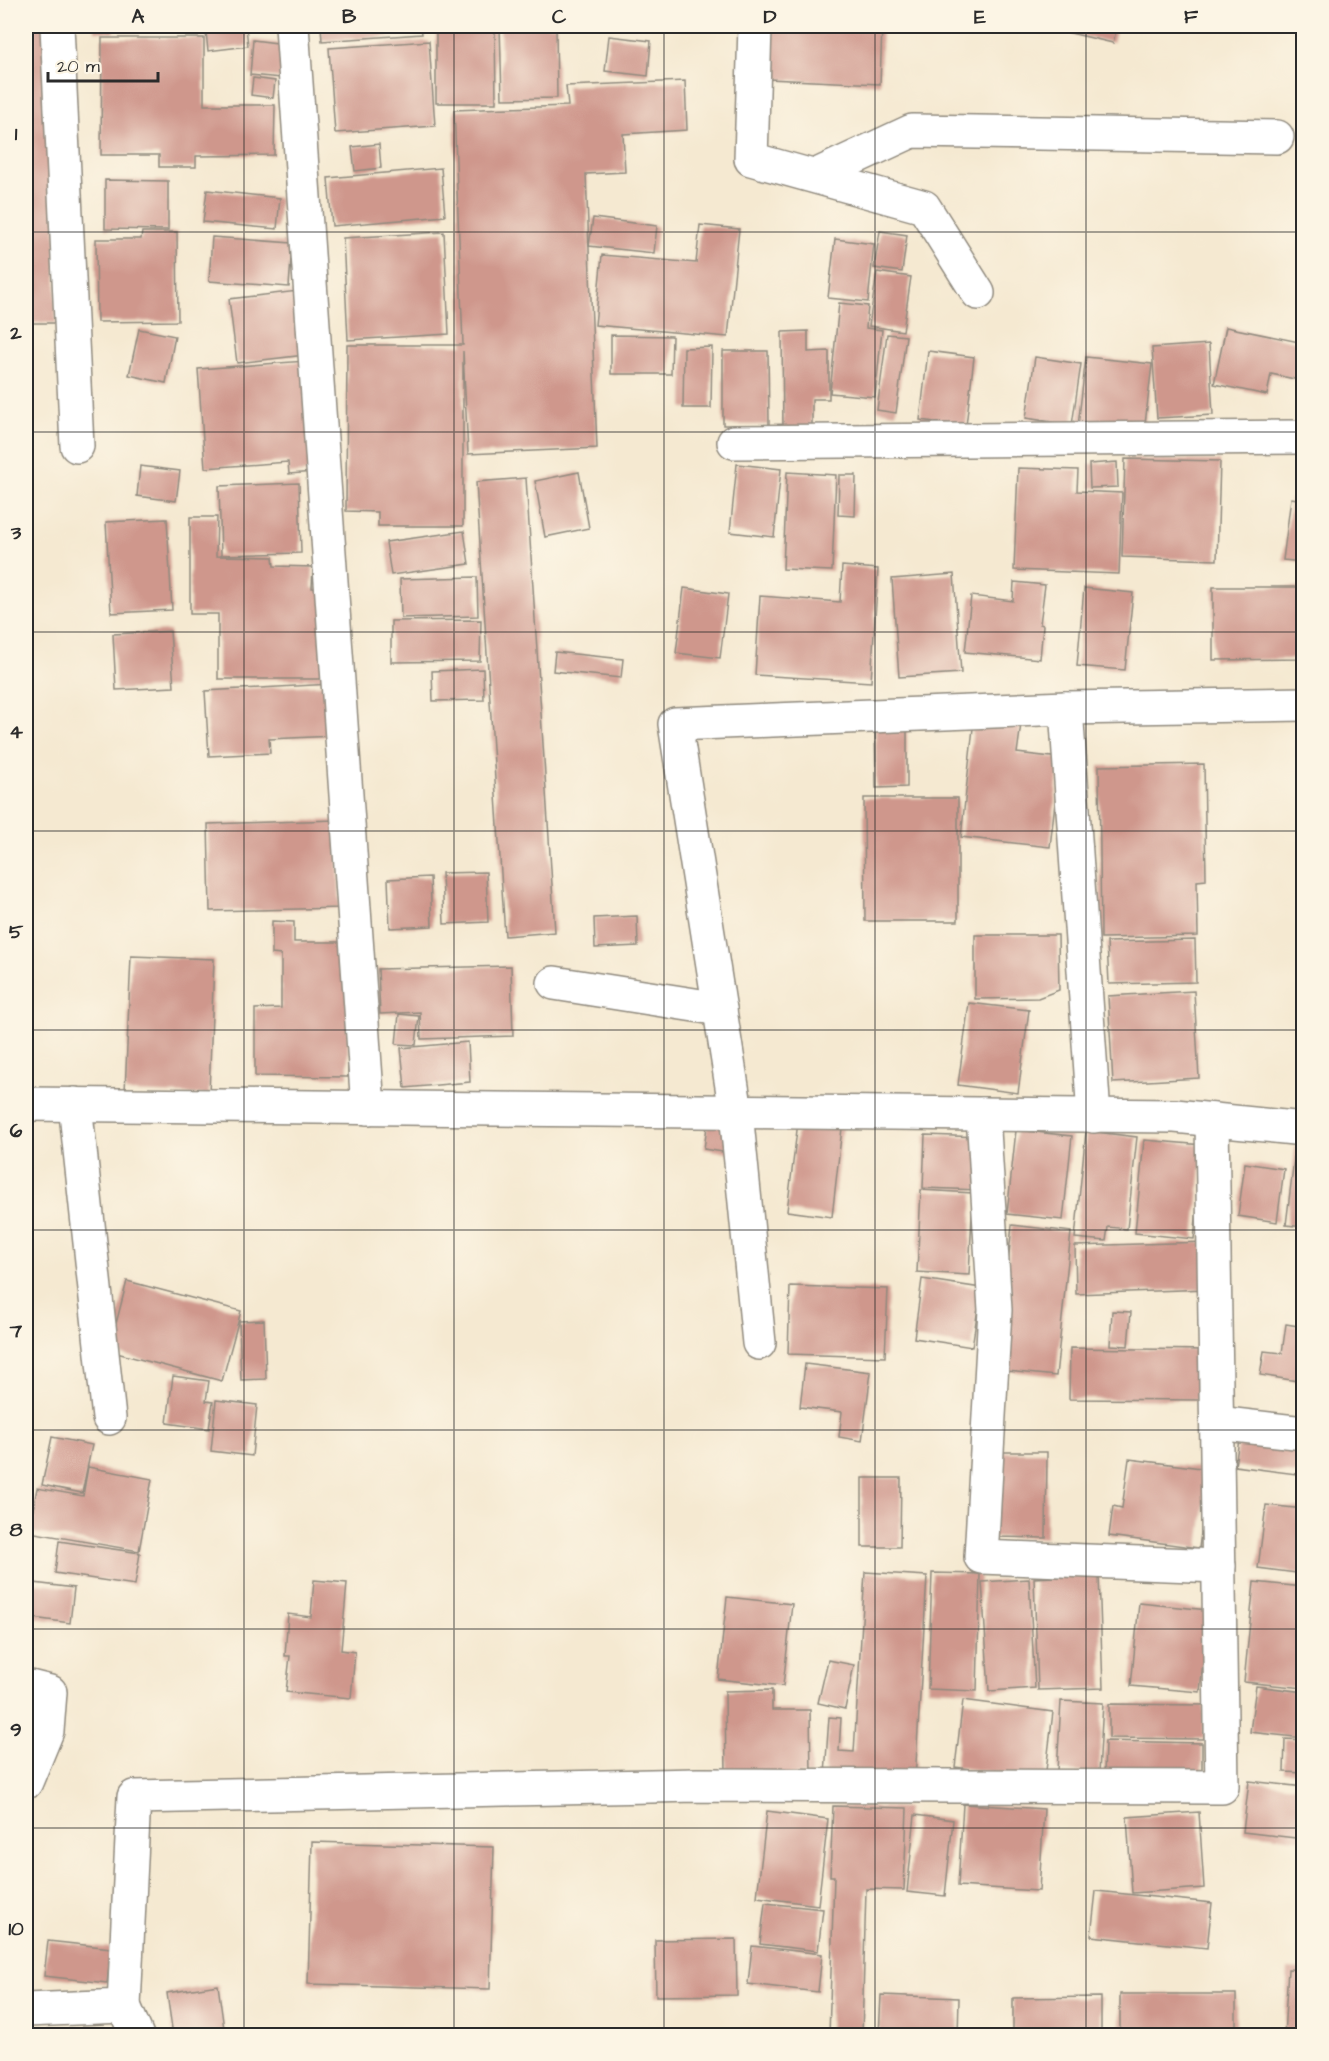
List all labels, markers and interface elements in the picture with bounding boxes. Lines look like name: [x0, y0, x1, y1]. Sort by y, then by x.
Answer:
text: A: [132, 3, 145, 31]
text: B: [342, 3, 357, 31]
text: C: [552, 3, 567, 31]
text: D: [764, 3, 777, 31]
text: E: [974, 3, 986, 31]
text: F: [1184, 3, 1199, 31]
scale bar: [48, 45, 158, 83]
text: 20 m: [57, 54, 100, 79]
text: 1: [15, 120, 18, 148]
text: 2: [9, 319, 22, 347]
text: 3: [10, 519, 22, 547]
text: 4: [9, 718, 23, 746]
text: 5: [9, 918, 24, 946]
text: 6: [10, 1117, 23, 1145]
text: 7: [9, 1317, 23, 1345]
text: 8: [10, 1516, 23, 1544]
text: 9: [10, 1716, 22, 1744]
text: 10: [8, 1915, 24, 1943]

